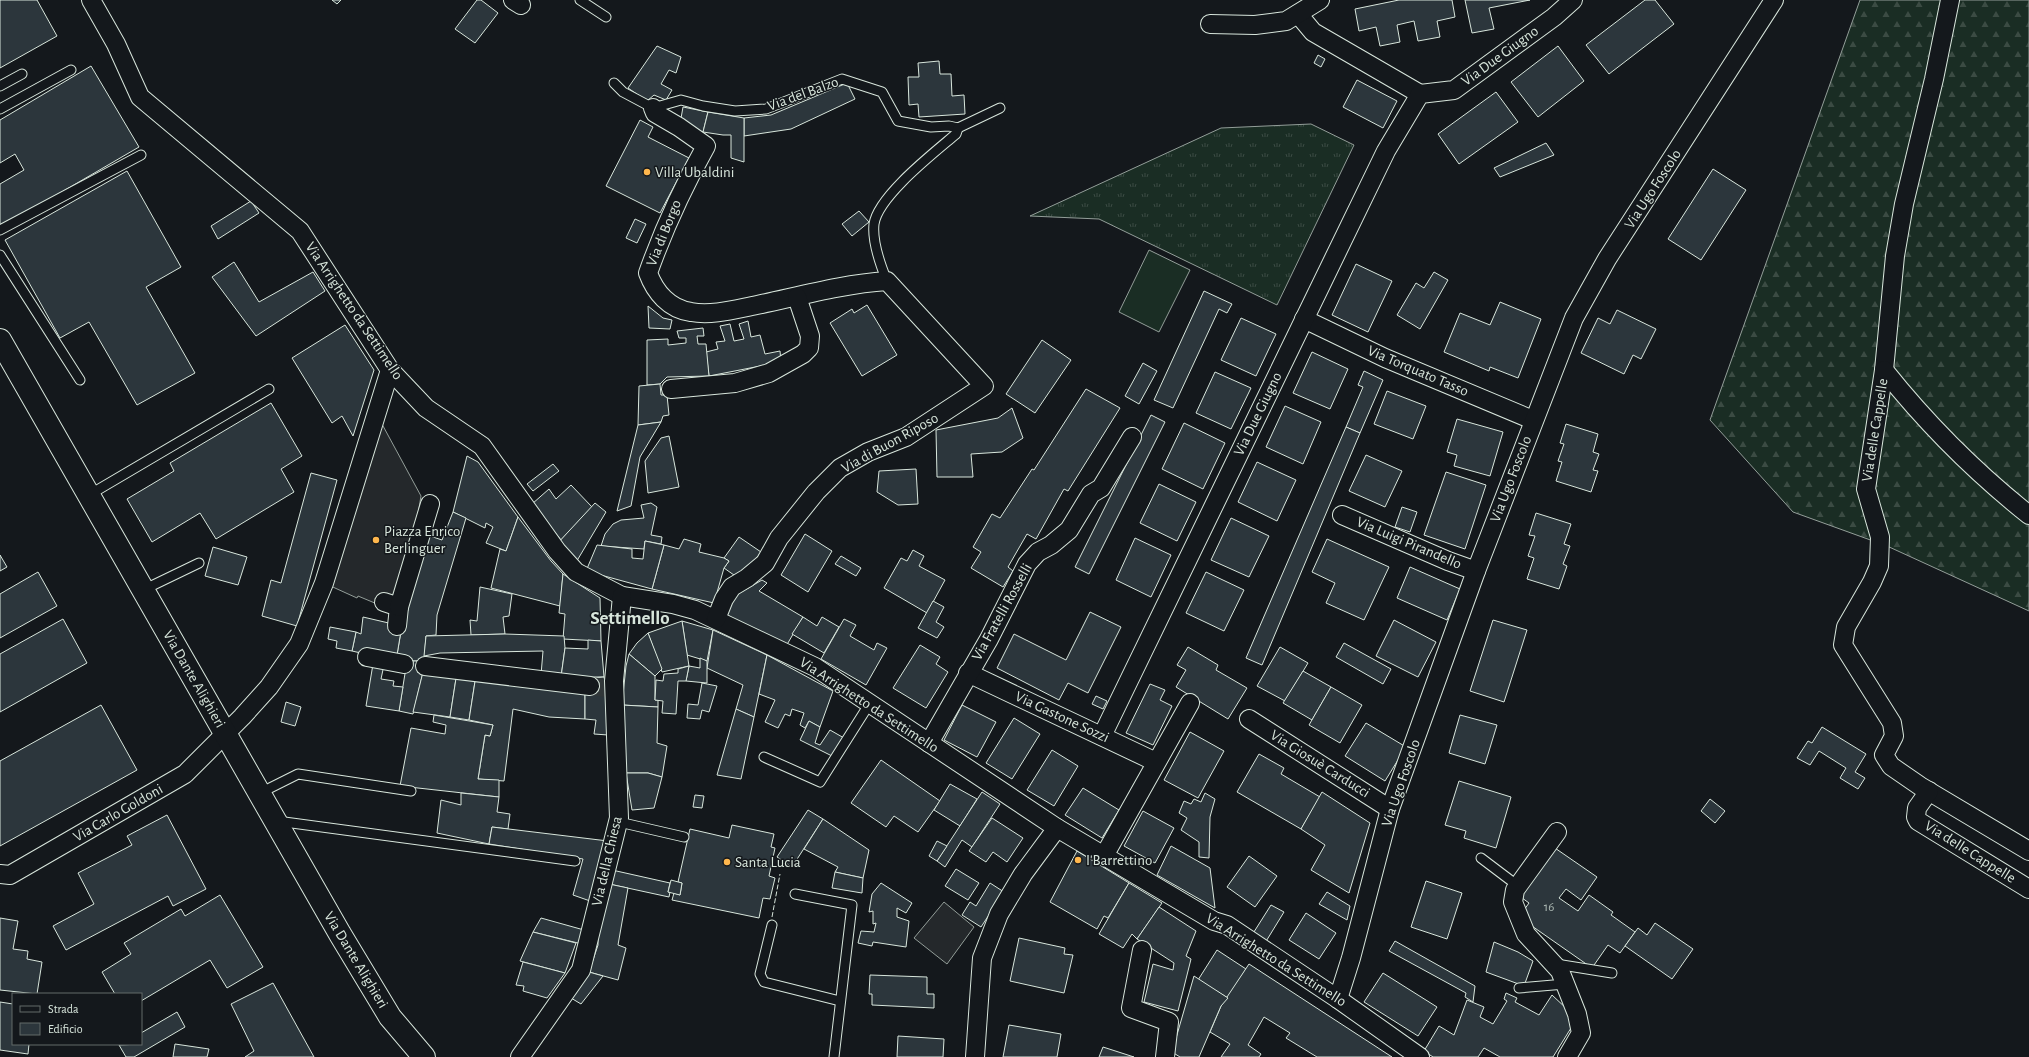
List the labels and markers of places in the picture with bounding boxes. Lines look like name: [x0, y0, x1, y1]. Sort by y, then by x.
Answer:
place label: Villa Ubaldini: [655, 165, 734, 180]
marker: Villa Ubaldini: [642, 167, 652, 177]
place label: Piazza Enrico Berlinguer: [384, 524, 460, 556]
marker: Piazza Enrico Berlinguer: [371, 535, 381, 545]
place label: I'Barrettino: [1086, 853, 1152, 868]
place label: Santa Lucia: [735, 855, 801, 870]
marker: I'Barrettino: [1073, 855, 1083, 865]
marker: Santa Lucia: [722, 857, 732, 867]

